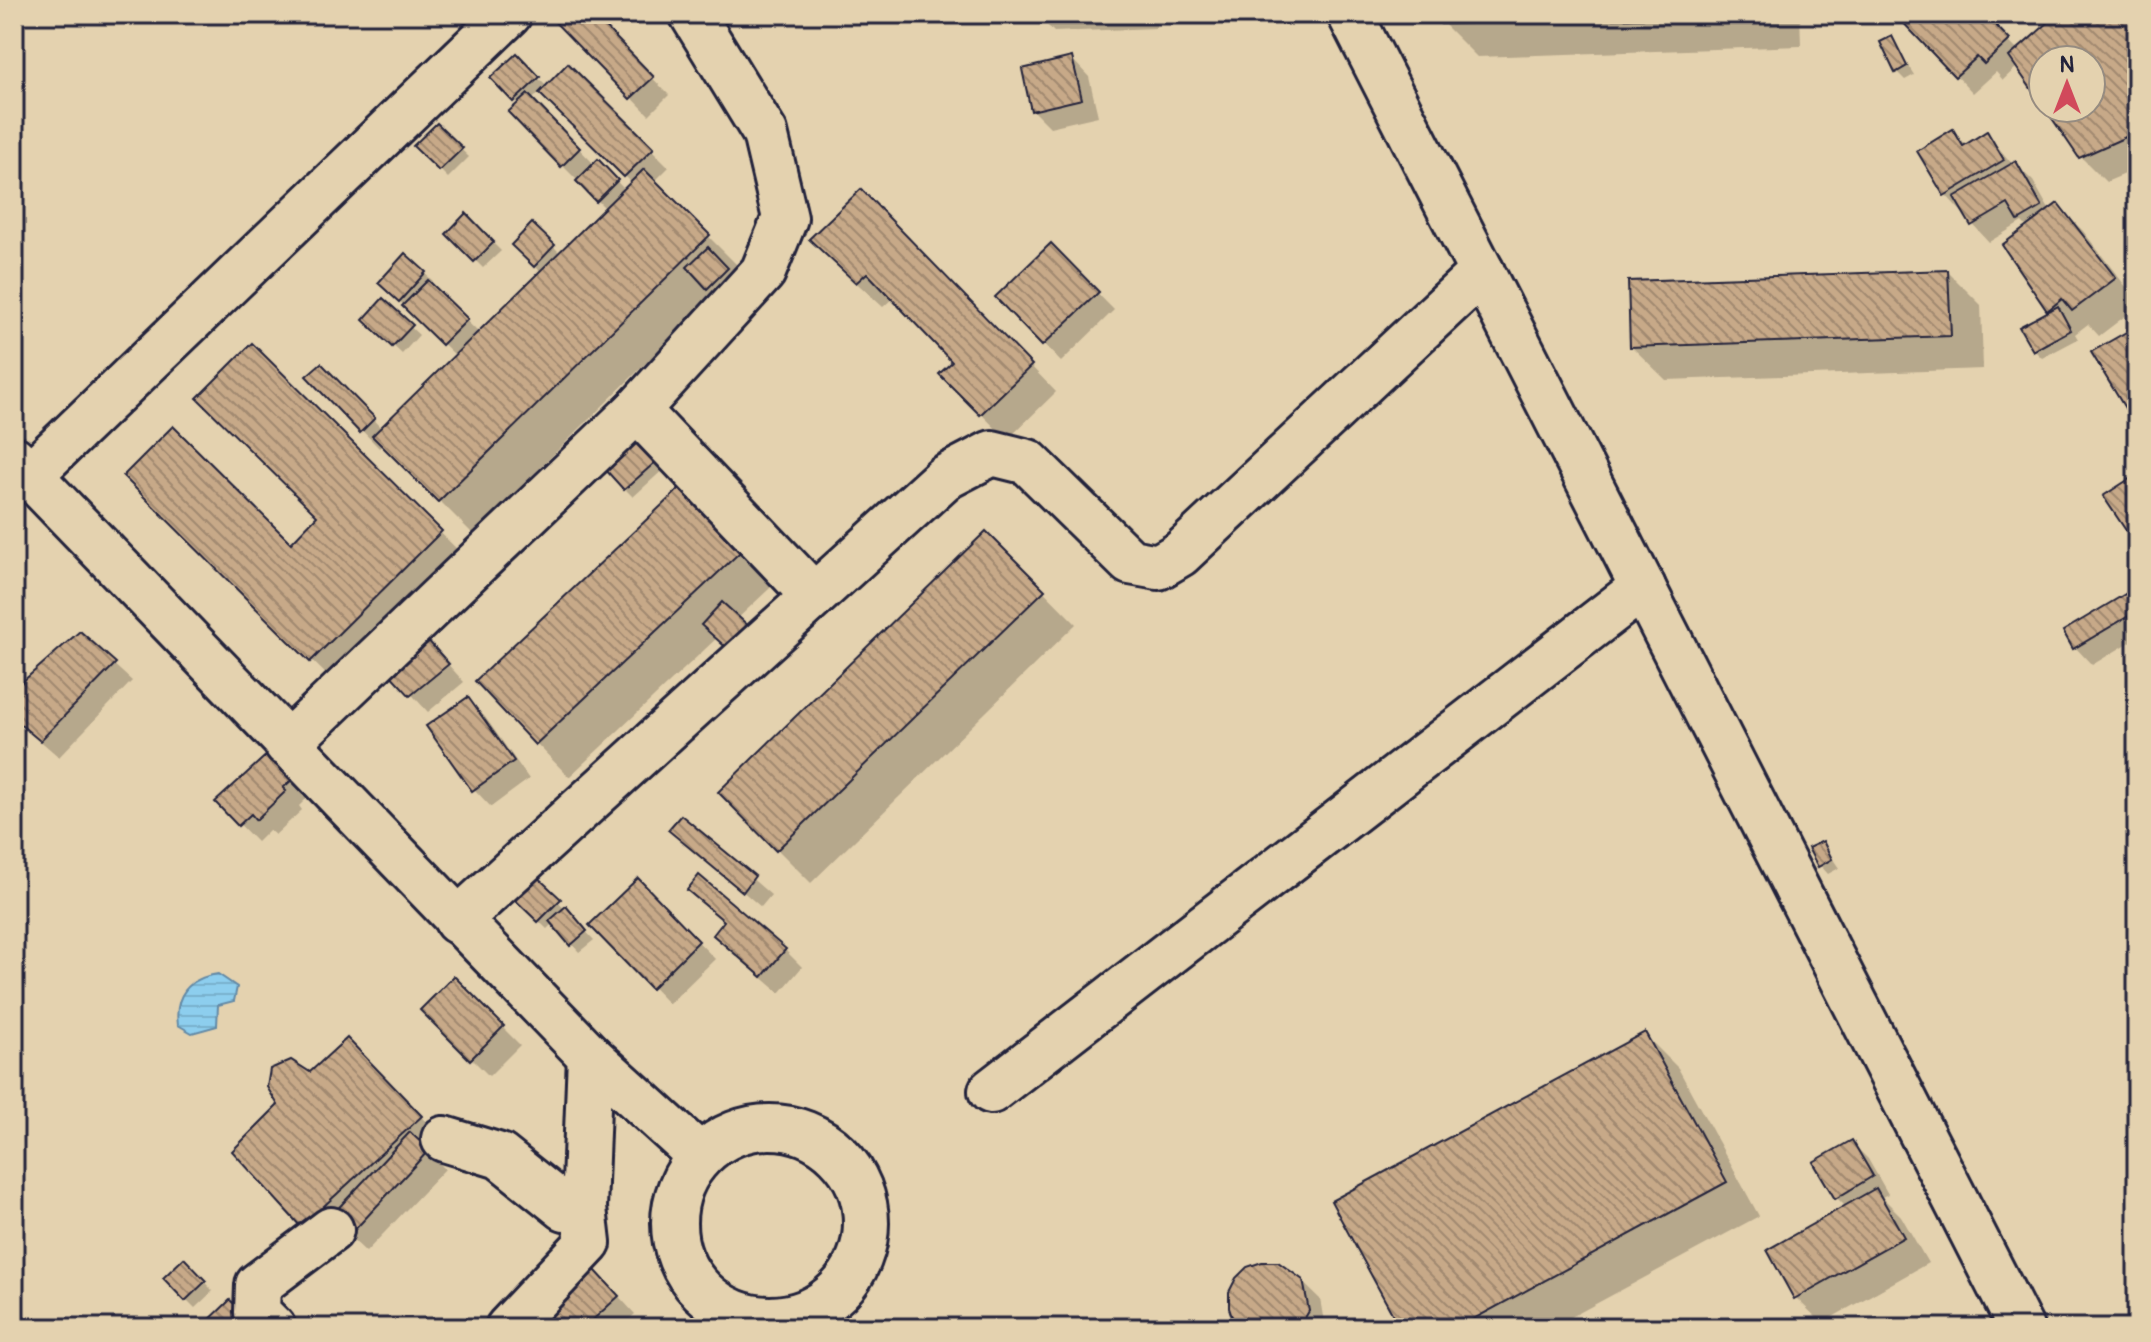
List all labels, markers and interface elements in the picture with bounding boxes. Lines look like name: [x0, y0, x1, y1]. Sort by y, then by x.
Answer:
north arrow: [2027, 44, 2107, 124]
text: N: [2060, 51, 2075, 79]

